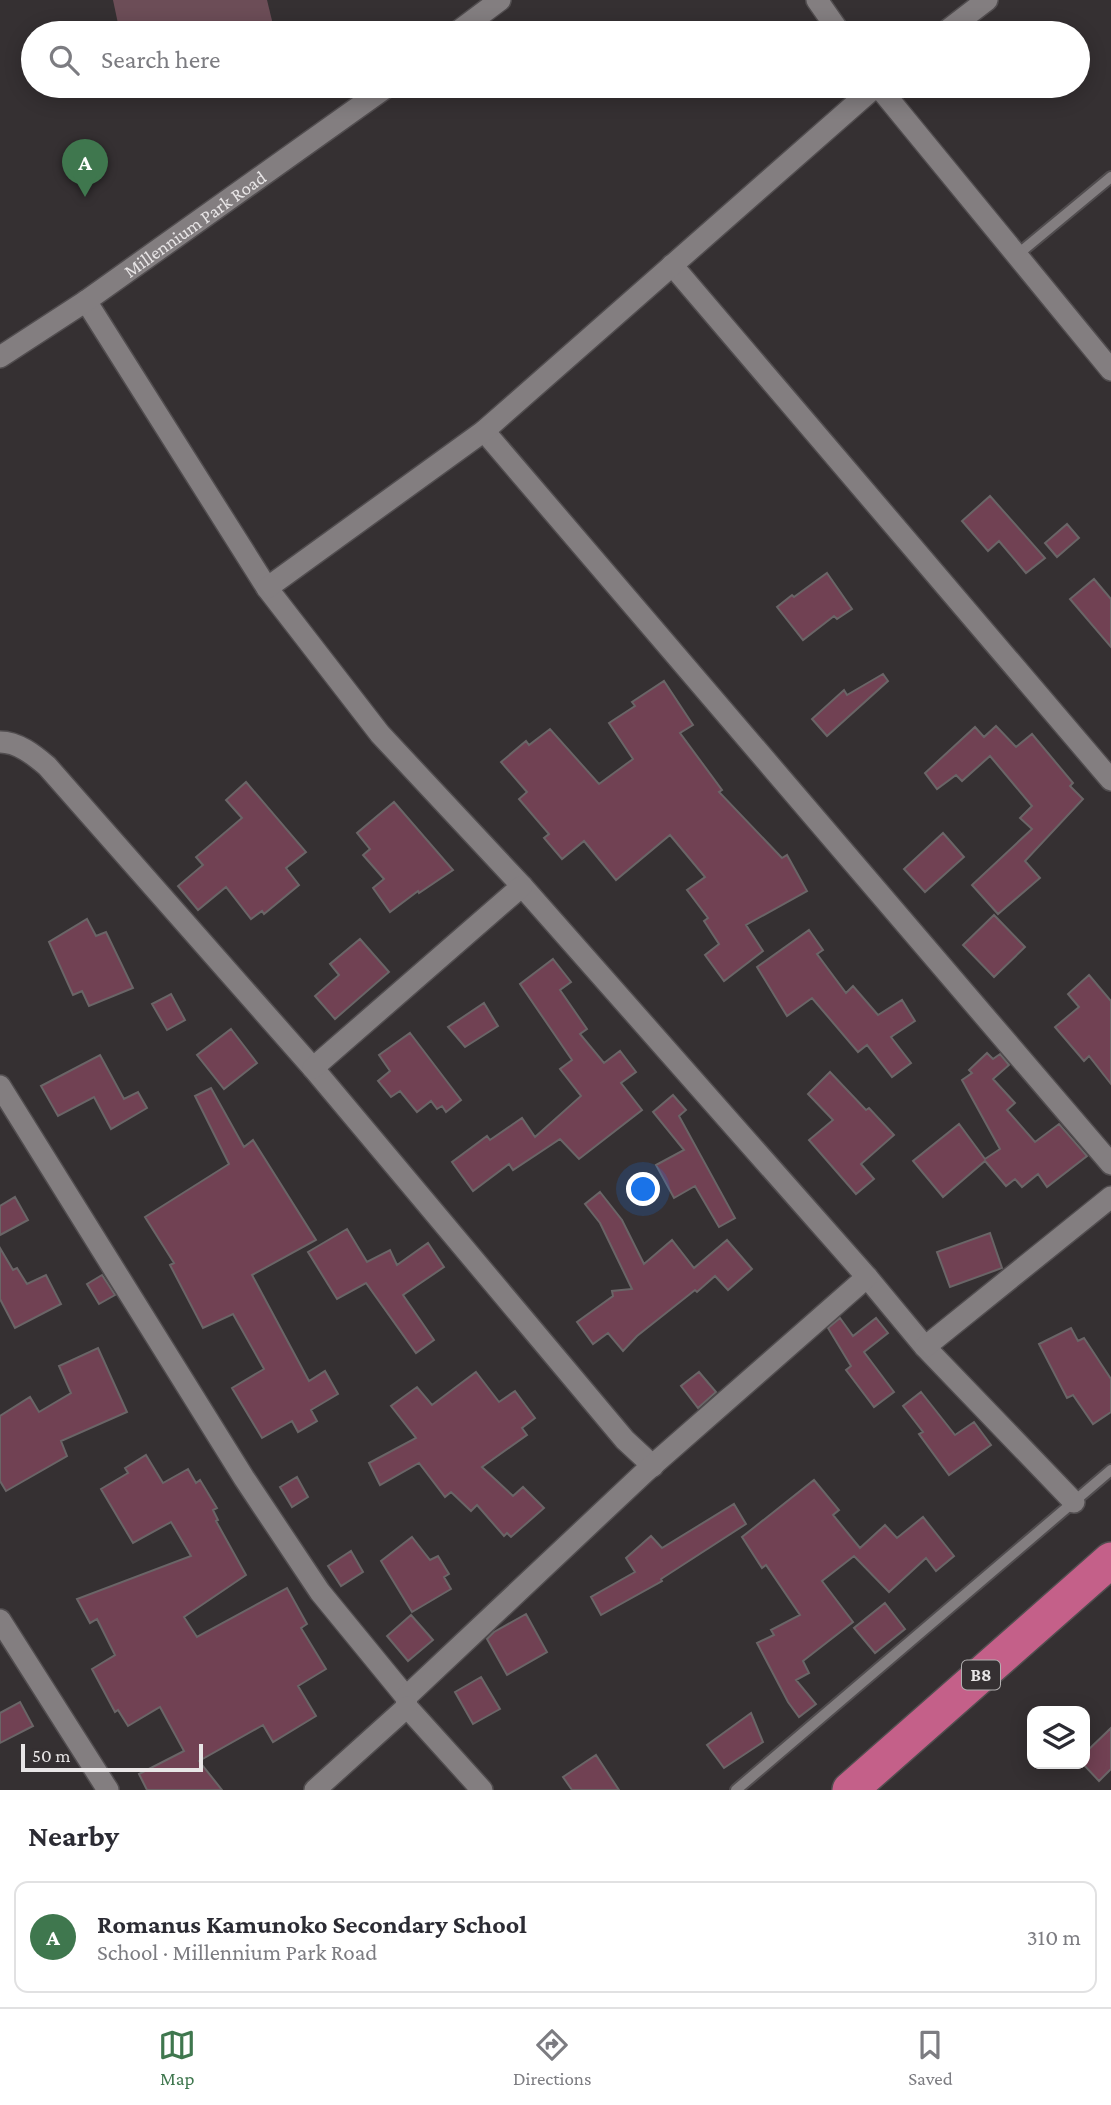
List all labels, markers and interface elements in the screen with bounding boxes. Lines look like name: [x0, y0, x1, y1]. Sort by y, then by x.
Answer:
search box: [21, 21, 1090, 98]
icon: search: [45, 41, 83, 79]
text: Search here: [101, 45, 220, 74]
pin: A: [62, 139, 108, 197]
street label: Millennium Park Road: [120, 166, 270, 281]
your location: [626, 1172, 660, 1206]
road number: B8: [962, 1660, 1000, 1690]
map controls: [1027, 1706, 1090, 1769]
button: layers: [1027, 1706, 1090, 1769]
scale bar: [21, 1741, 203, 1773]
text: 50 m: [32, 1745, 71, 1766]
text: Nearby: [28, 1819, 119, 1852]
text: Romanus Kamunoko Secondary School: [97, 1910, 527, 1939]
text: A: [46, 1924, 60, 1950]
text: 310 m: [1027, 1924, 1081, 1950]
text: School · Millennium Park Road: [97, 1939, 377, 1965]
tab: Map: [158, 2026, 196, 2089]
tab: Directions: [513, 2026, 592, 2089]
tab: Saved: [908, 2026, 953, 2089]

